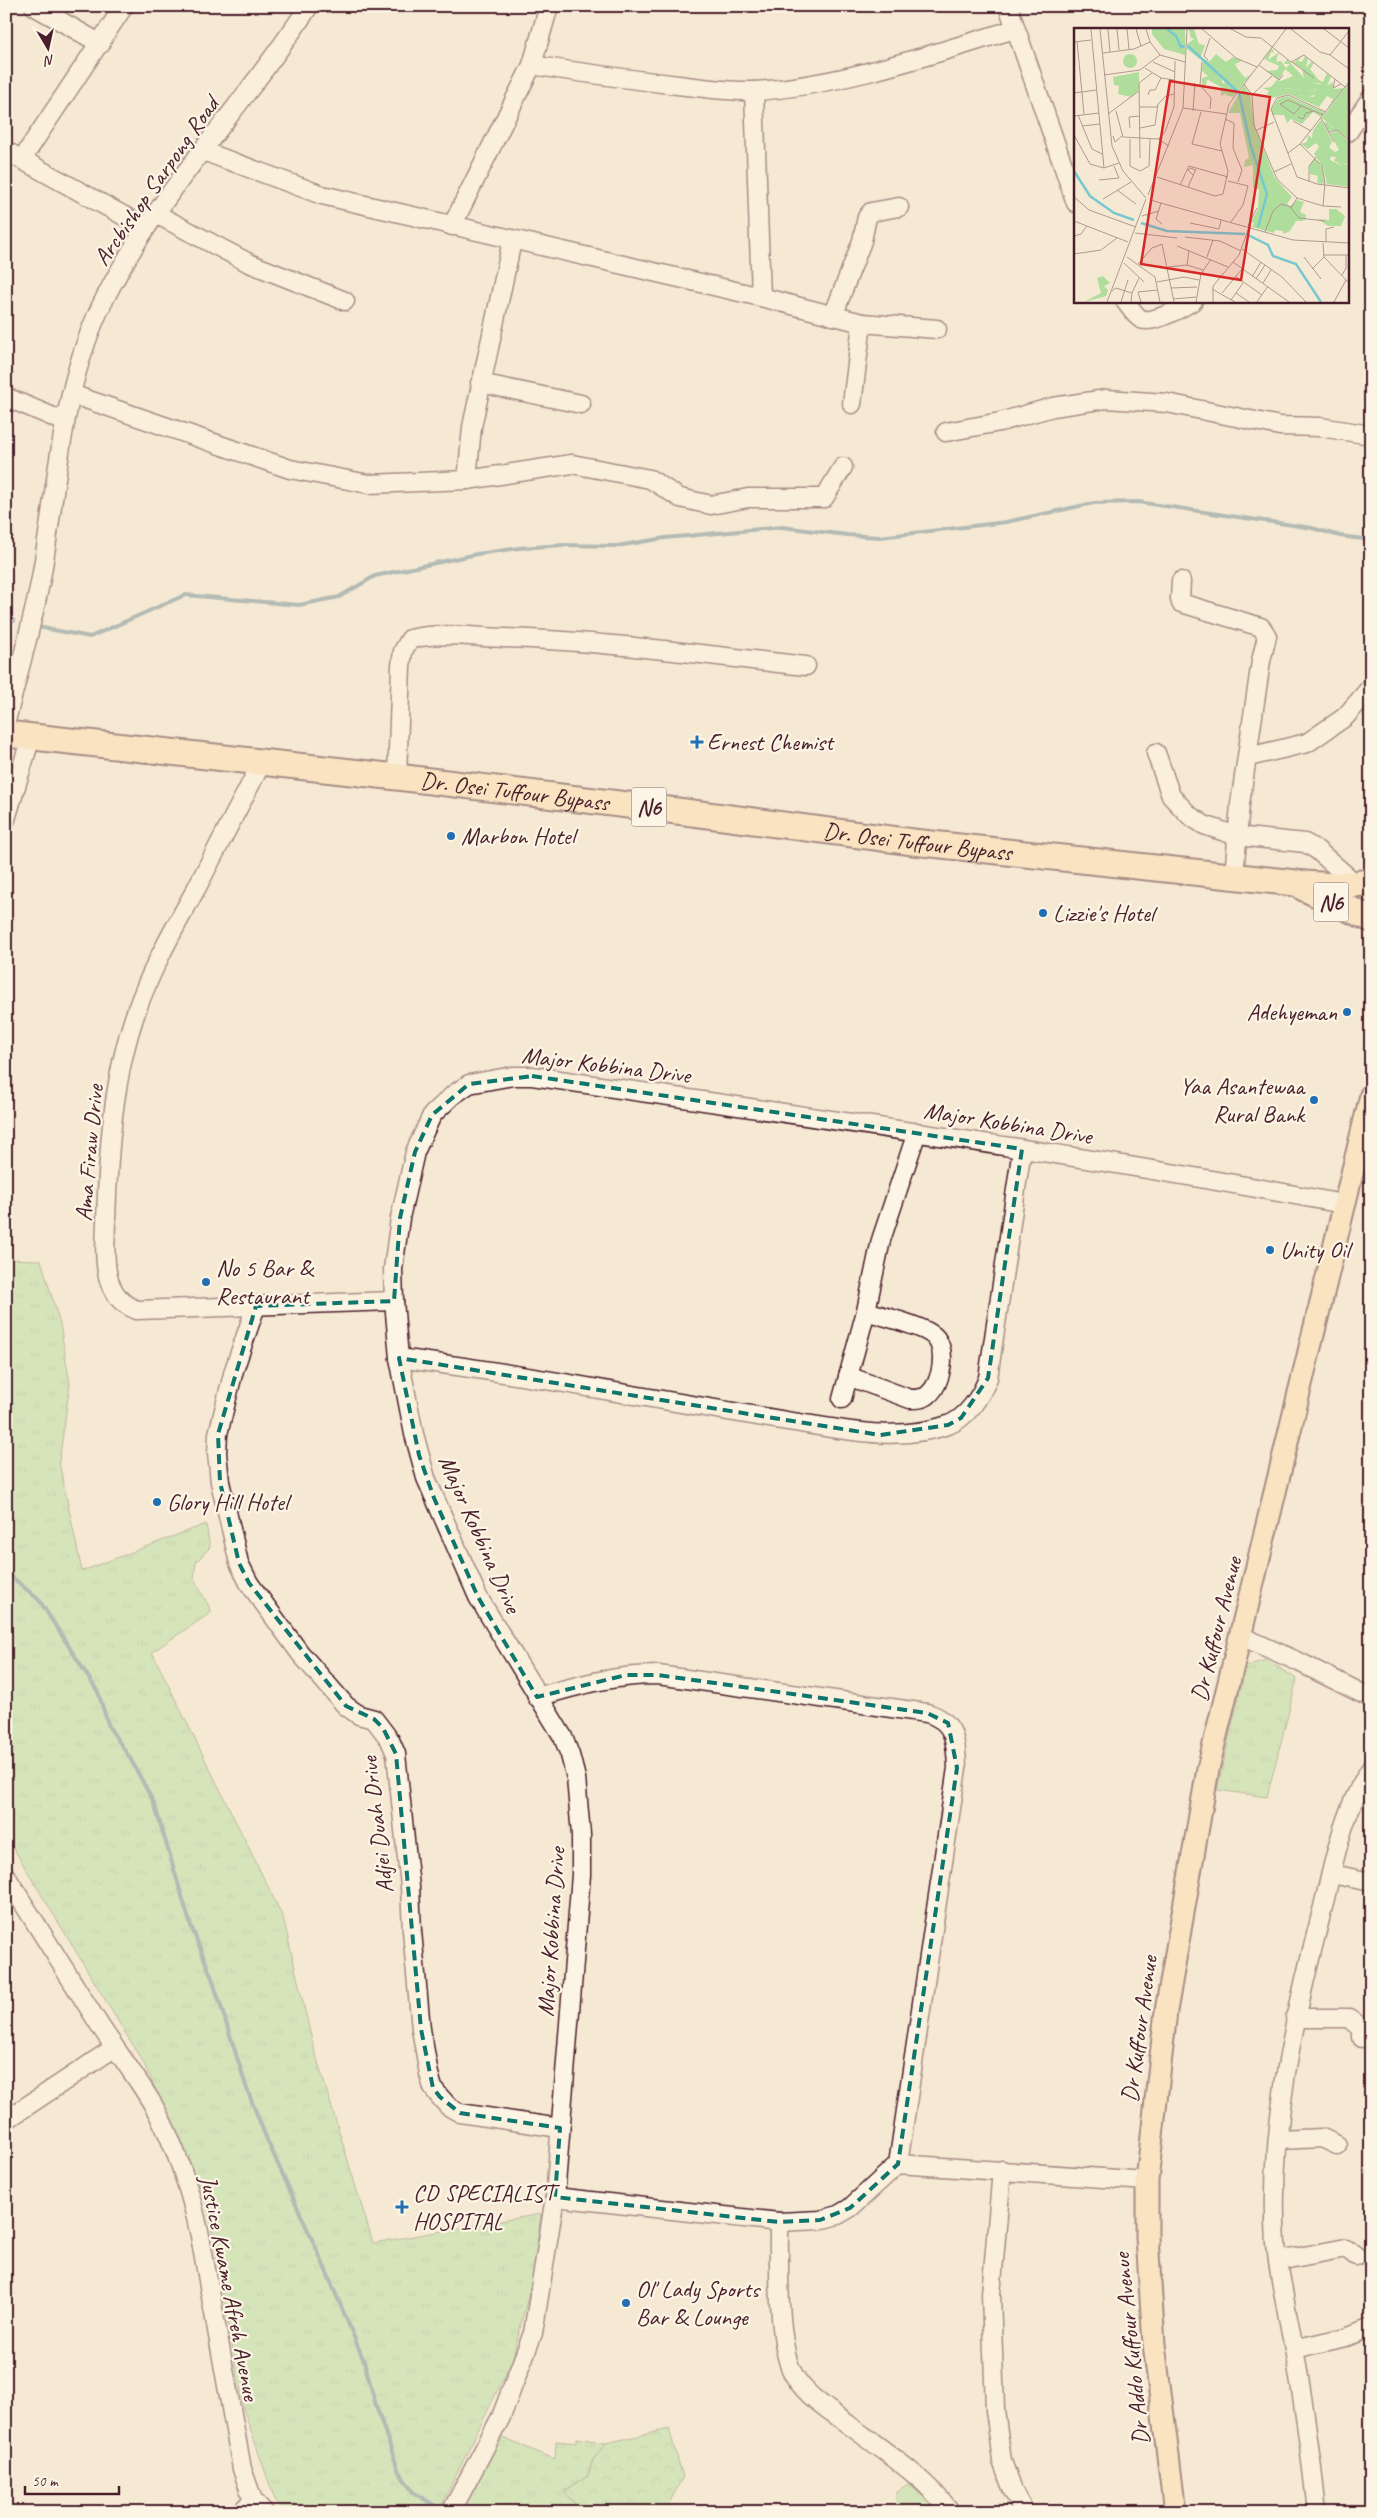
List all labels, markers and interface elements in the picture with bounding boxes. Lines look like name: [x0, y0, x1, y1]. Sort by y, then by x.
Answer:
north arrow: [22, 22, 72, 72]
inset map: [1074, 28, 1350, 302]
text: N: [42, 51, 56, 70]
street label: Arcbishop Sarpong Road: [87, 88, 228, 271]
place label: Ernest Chemist: [707, 727, 835, 757]
marker: Ernest Chemist: [691, 736, 703, 748]
street label: Dr. Osei Tuffour Bypass: [419, 765, 612, 818]
road number: N6: [632, 788, 666, 826]
street label: Dr. Osei Tuffour Bypass: [822, 815, 1015, 868]
place label: Marbon Hotel: [461, 821, 579, 851]
marker: Marbon Hotel: [445, 830, 457, 842]
road number: N6: [1314, 882, 1348, 922]
place label: Lizzie's Hotel: [1053, 898, 1158, 928]
marker: Lizzie's Hotel: [1037, 907, 1049, 919]
place label: Adehyeman: [1247, 997, 1337, 1027]
marker: Adehyeman: [1341, 1006, 1353, 1018]
street label: Major Kobbina Drive: [520, 1040, 694, 1090]
place label: Yaa Asantewaa Rural Bank: [1179, 1071, 1306, 1129]
street label: Ama Firaw Drive: [68, 1081, 110, 1222]
marker: Yaa Asantewaa Rural Bank: [1308, 1094, 1320, 1106]
street label: Major Kobbina Drive: [922, 1095, 1096, 1151]
place label: Unity Oil: [1280, 1235, 1353, 1265]
marker: Unity Oil: [1264, 1244, 1276, 1256]
place label: No 5 Bar & Restaurant: [216, 1253, 315, 1311]
marker: No 5 Bar & Restaurant: [200, 1276, 212, 1288]
street label: Major Kobbina Drive: [432, 1450, 529, 1620]
place label: Glory Hill Hotel: [167, 1487, 292, 1517]
marker: Glory Hill Hotel: [151, 1496, 163, 1508]
street label: Dr Kuffour Avenue: [1184, 1552, 1249, 1704]
street label: Adjei Duah Drive: [353, 1753, 400, 1895]
street label: Major Kobbina Drive: [530, 1844, 572, 2018]
street label: Dr Kuffour Avenue: [1114, 1952, 1164, 2104]
street label: Justice Kwame Afreh Avenue: [193, 2172, 267, 2405]
place label: CD SPECIALIST HOSPITAL: [413, 2178, 560, 2236]
marker: CD SPECIALIST HOSPITAL: [395, 2200, 409, 2214]
street label: Dr Addo Kuffour Avenue: [1106, 2249, 1156, 2446]
place label: Ol' Lady Sports Bar & Lounge: [636, 2274, 761, 2332]
marker: Ol' Lady Sports Bar & Lounge: [620, 2297, 632, 2309]
scale bar: [25, 2463, 119, 2495]
text: 50 m: [32, 2472, 59, 2491]

